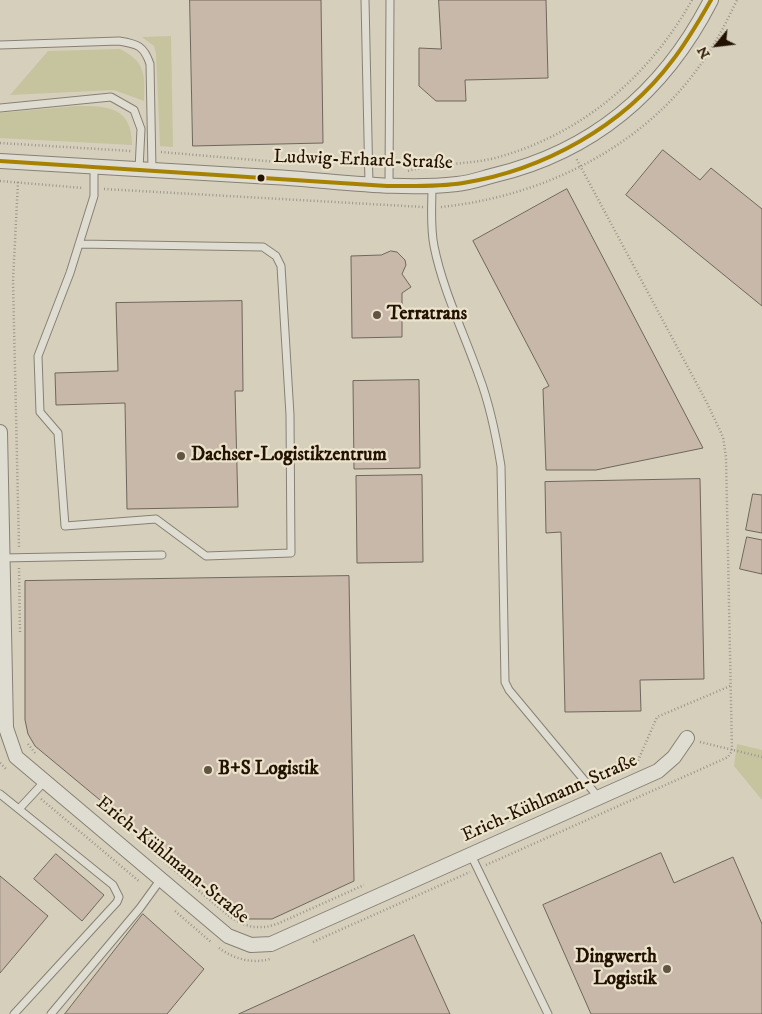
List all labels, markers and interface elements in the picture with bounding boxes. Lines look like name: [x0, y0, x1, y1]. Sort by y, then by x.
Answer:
north arrow: [692, 20, 742, 70]
text: N: [693, 43, 715, 62]
street label: Ludwig-Erhard-Straße: [273, 146, 453, 176]
unlabelled marker: [256, 173, 266, 183]
place label: Terratrans: [387, 304, 467, 326]
marker: Terratrans: [371, 309, 383, 321]
place label: Dachser-Logistikzentrum: [191, 445, 387, 467]
marker: Dachser-Logistikzentrum: [175, 450, 187, 462]
street label: Erich-Kühlmann-Straße: [459, 750, 641, 848]
place label: B+S Logistik: [218, 759, 319, 781]
marker: B+S Logistik: [202, 764, 214, 776]
street label: Erich-Kühlmann-Straße: [91, 792, 253, 930]
place label: Dingwerth Logistik: [575, 947, 657, 991]
marker: Dingwerth Logistik: [661, 963, 673, 975]

